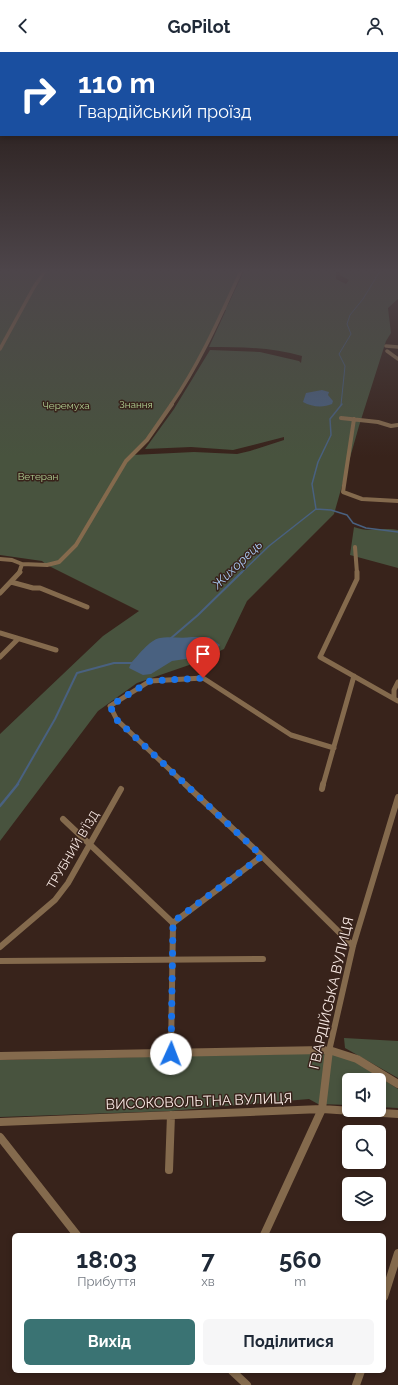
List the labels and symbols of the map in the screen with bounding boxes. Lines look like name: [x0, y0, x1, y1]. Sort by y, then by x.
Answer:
park label: Знання: [119, 399, 153, 410]
park label: Черемуха: [42, 400, 90, 411]
park label: Ветеран: [18, 471, 58, 482]
water label: Жихорець: [209, 537, 265, 592]
pin: [186, 637, 220, 678]
street label: ТРУБНИЙ В’ЇЗД: [44, 808, 102, 892]
street label: ГВАРДІЙСЬКА ВУЛИЦЯ: [305, 915, 356, 1071]
position arrow: [150, 1033, 192, 1075]
street label: ВИСОКОВОЛЬТНА ВУЛИЦЯ: [105, 1090, 293, 1112]

